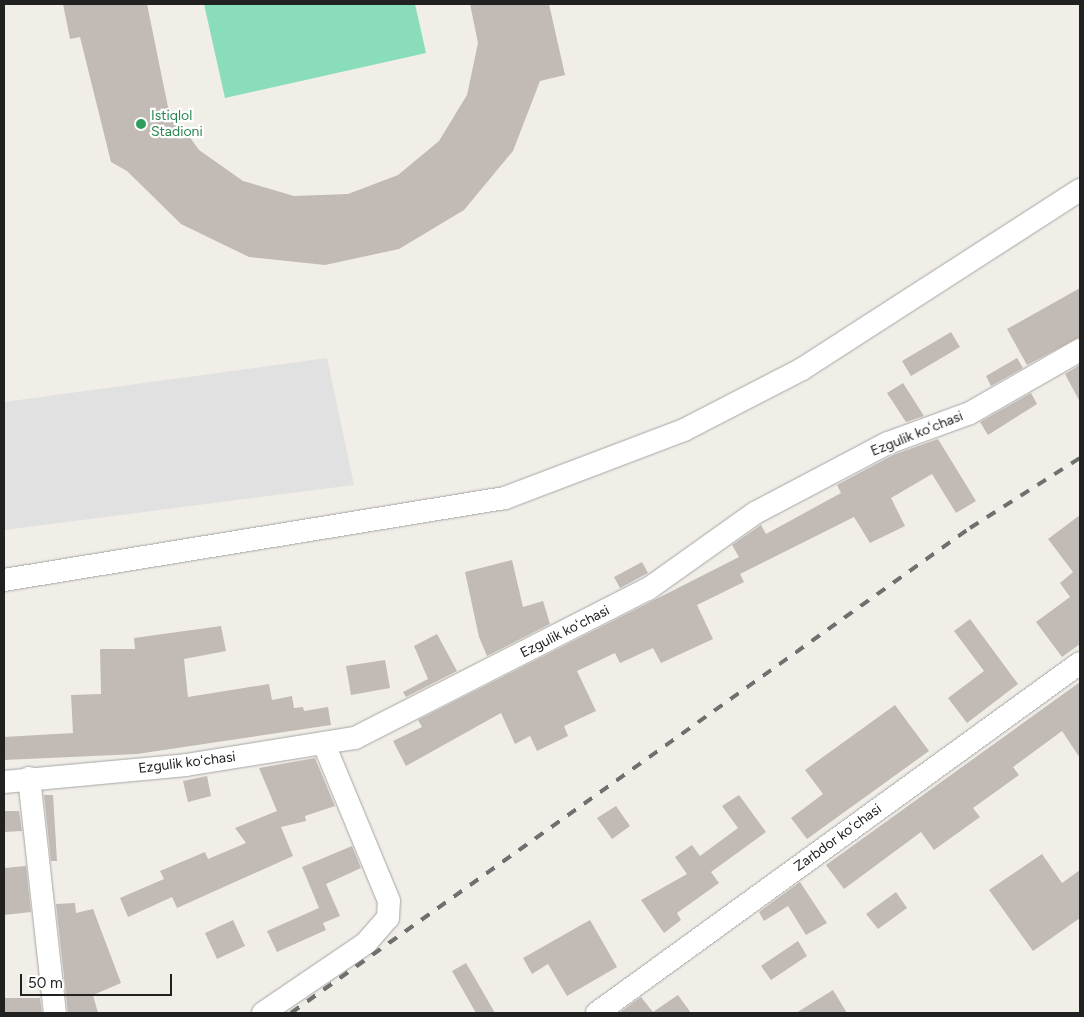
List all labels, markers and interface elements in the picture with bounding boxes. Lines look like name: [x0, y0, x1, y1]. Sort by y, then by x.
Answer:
place label: Istiqlol Stadioni: [151, 108, 203, 140]
marker: Istiqlol Stadioni: [135, 118, 147, 130]
street label: Ezgulik koʻchasi: [868, 408, 966, 460]
street label: Ezgulik koʻchasi: [518, 602, 612, 662]
street label: Ezgulik koʻchasi: [137, 749, 237, 777]
street label: Zarbdor koʻchasi: [791, 801, 885, 875]
scale bar: [22, 964, 175, 996]
text: 50 m: [28, 974, 63, 992]

